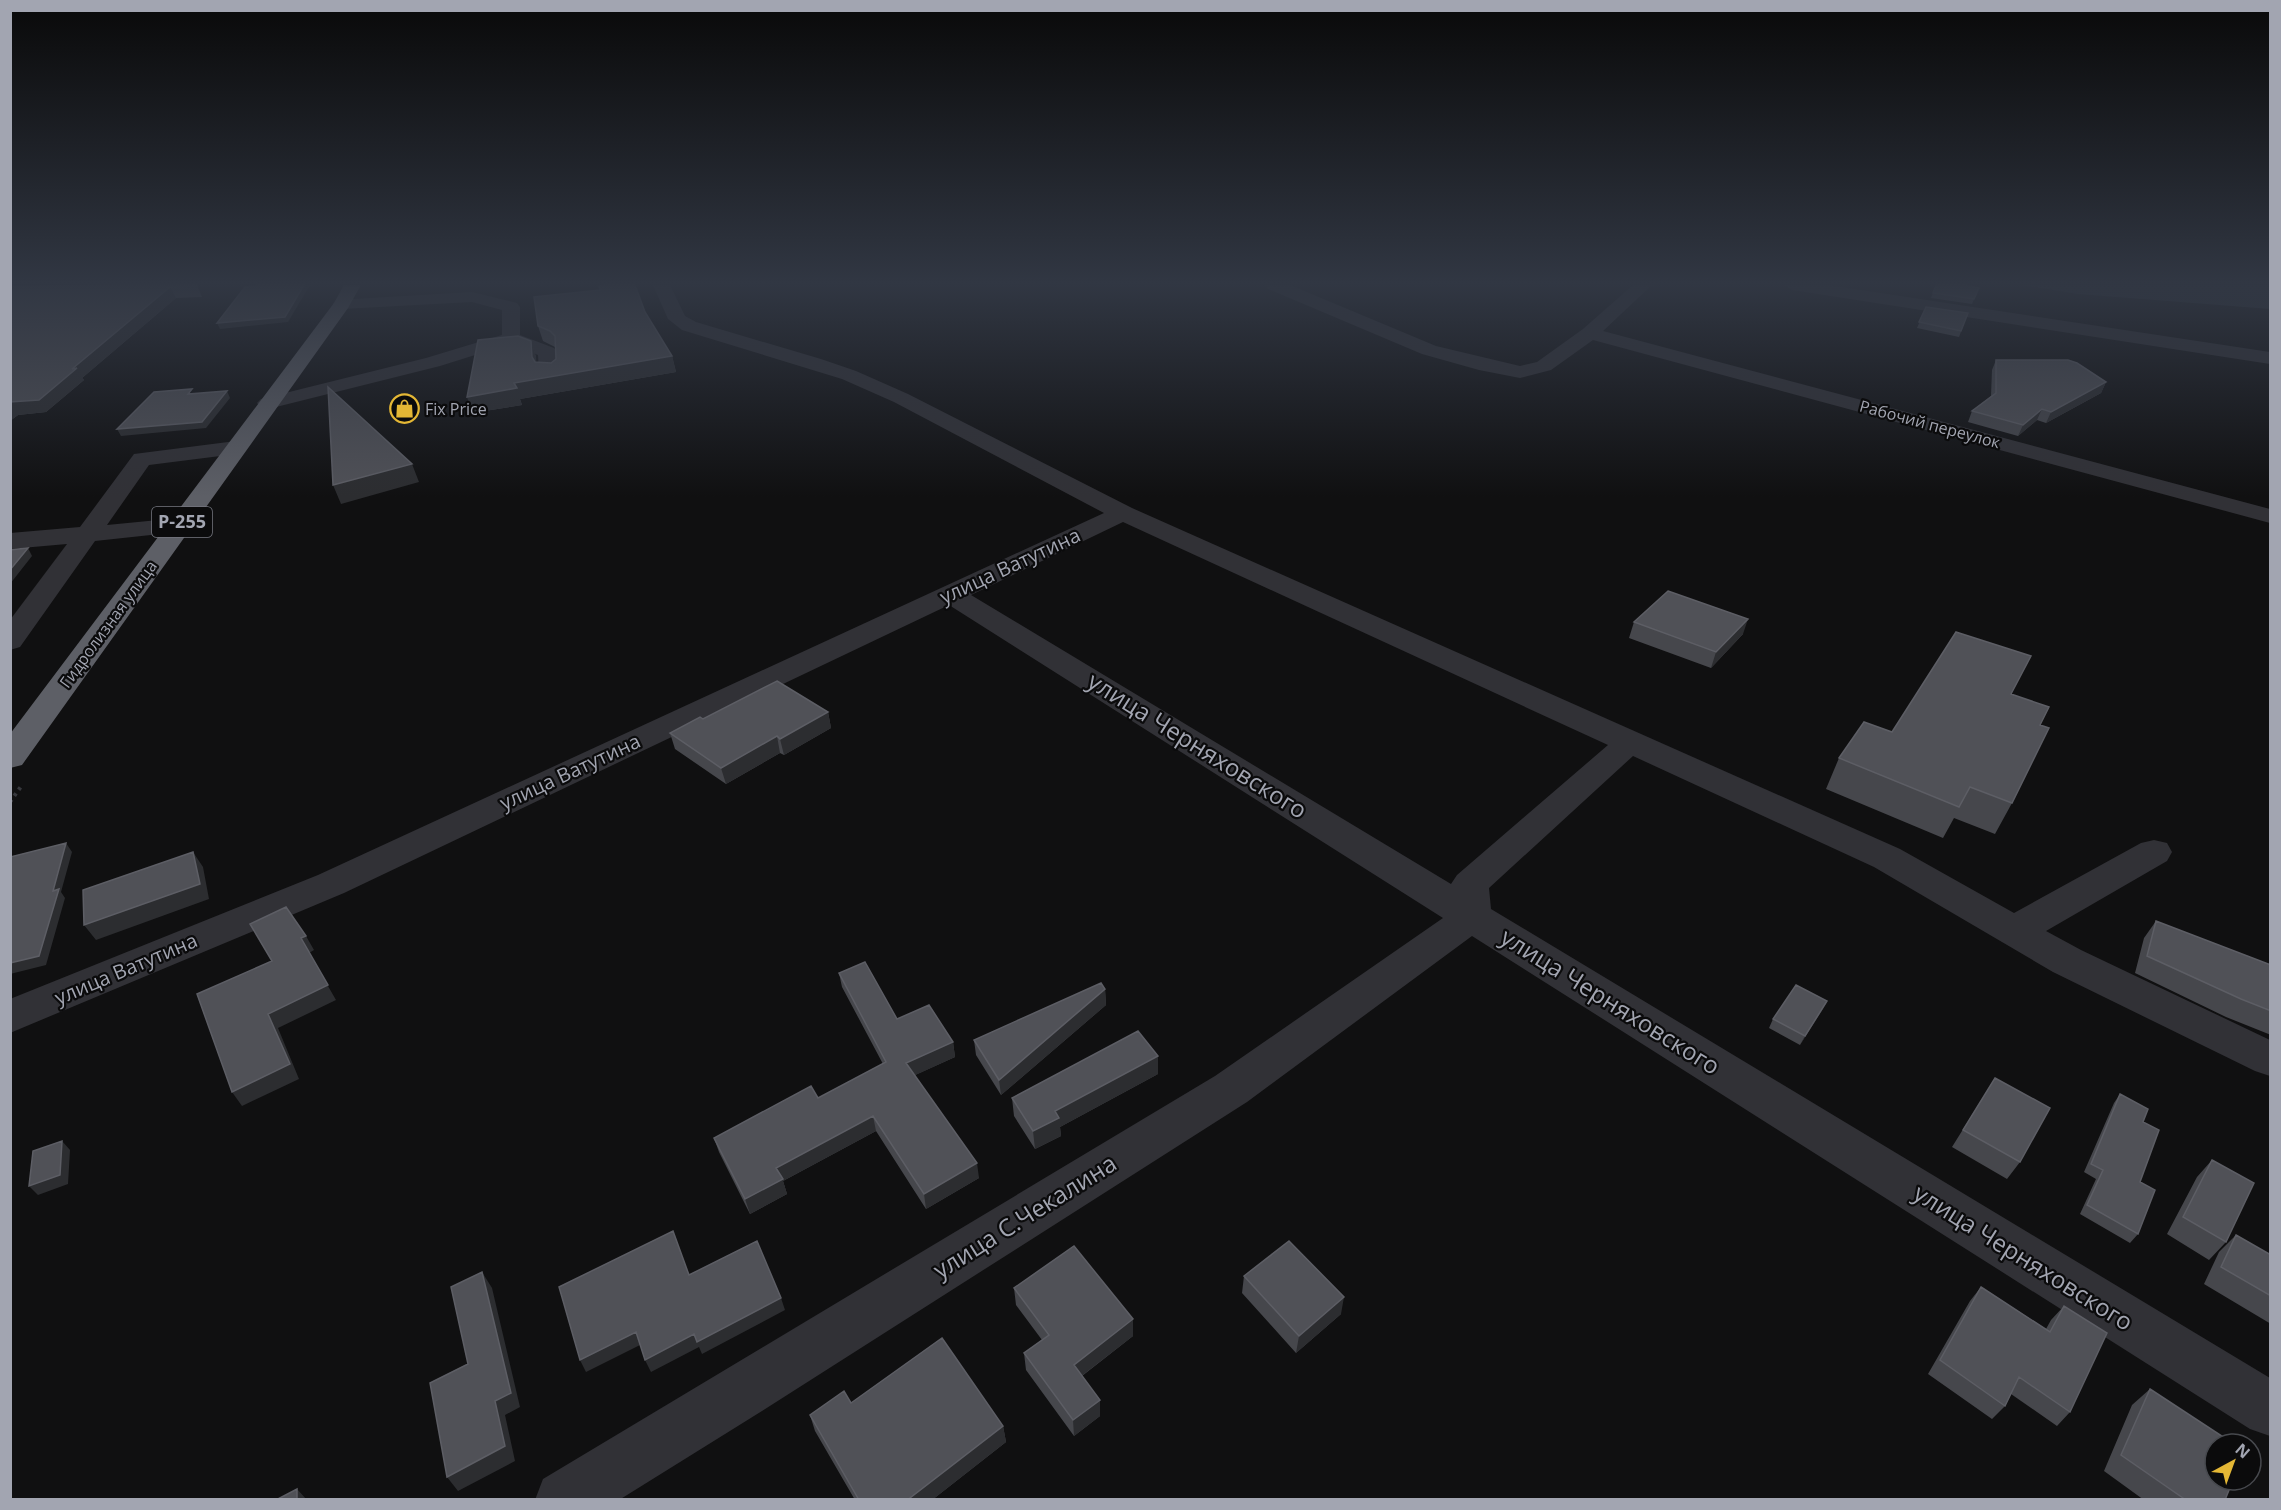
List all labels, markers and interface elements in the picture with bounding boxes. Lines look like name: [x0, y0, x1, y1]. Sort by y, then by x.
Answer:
shop icon: Fix Price: [388, 393, 420, 425]
street label: Рабочий переулок: [1857, 395, 2003, 454]
place label: Fix Price: [425, 398, 487, 420]
road number: Р-255: [152, 507, 212, 537]
street label: улица Ватутина: [935, 521, 1085, 610]
street label: Гидролизная улица: [54, 556, 162, 692]
street label: улица Черняховского: [1082, 664, 1314, 826]
street label: улица Ватутина: [495, 727, 645, 816]
street label: улица Черняховского: [1495, 920, 1727, 1082]
street label: улица Ватутина: [50, 926, 201, 1011]
street label: улица С.Чекалина: [926, 1146, 1122, 1285]
street label: улица Черняховского: [1908, 1176, 2140, 1338]
north arrow: [2203, 1432, 2263, 1492]
text: N: [2231, 1438, 2255, 1463]

